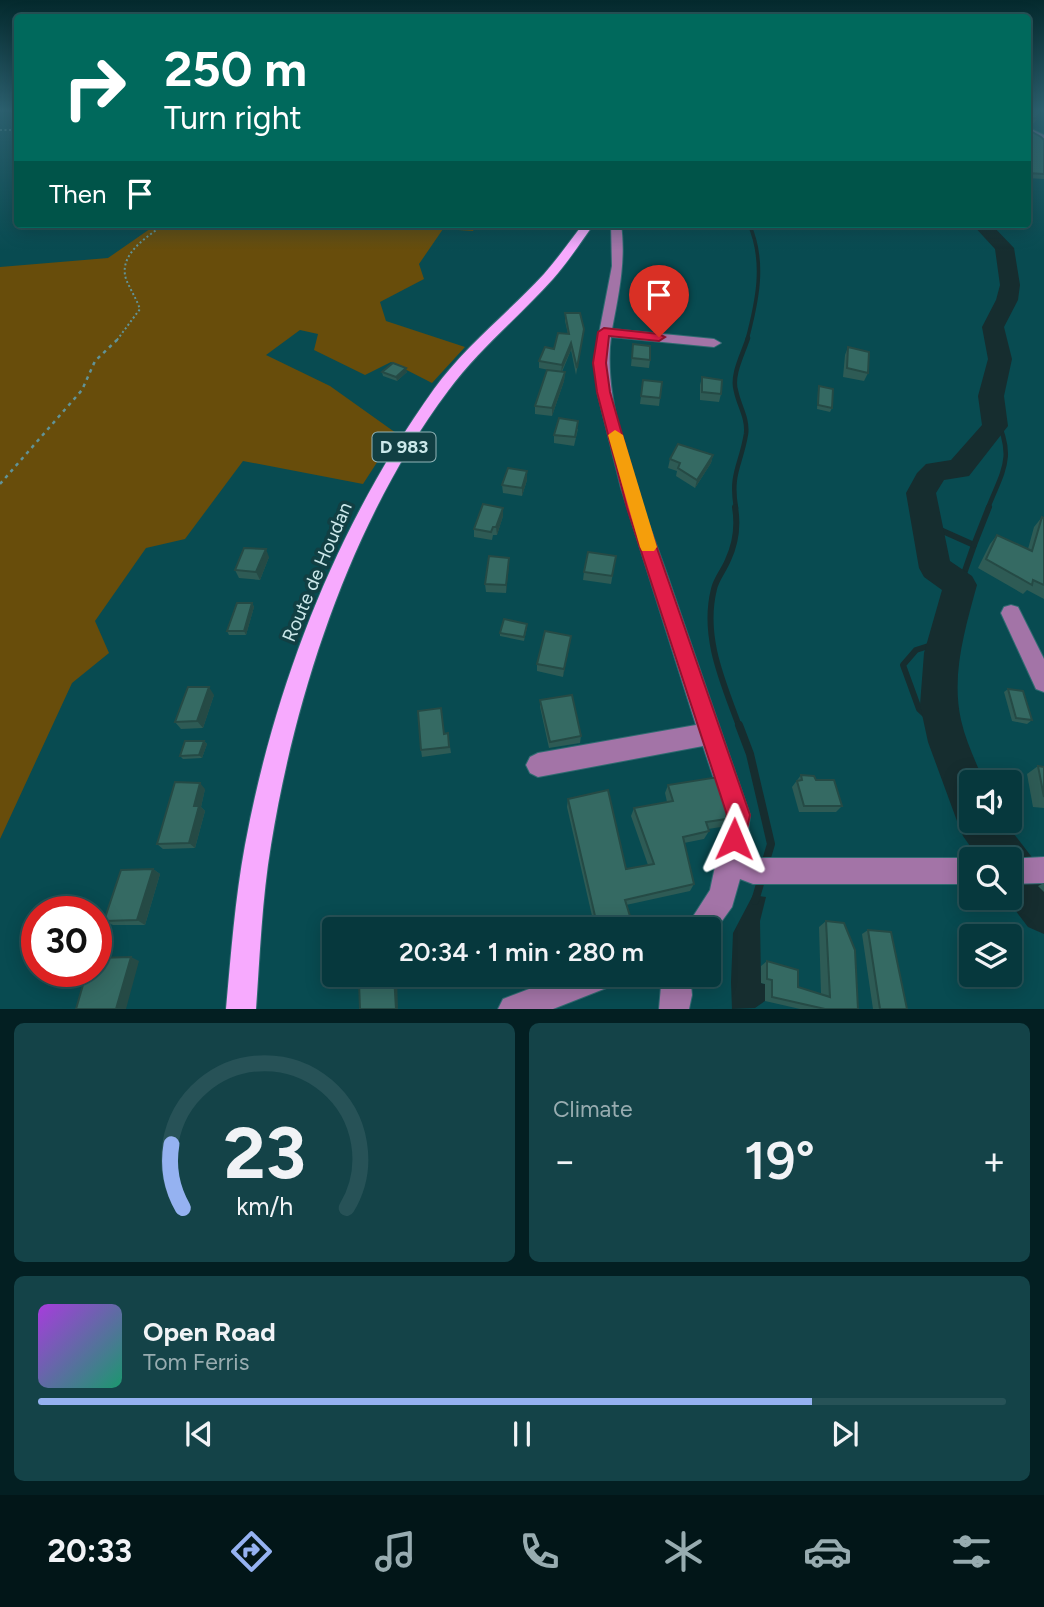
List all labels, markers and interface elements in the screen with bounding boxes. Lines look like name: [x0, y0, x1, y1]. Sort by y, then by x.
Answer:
text: 250 m: [164, 39, 307, 98]
icon: right: [49, 42, 140, 133]
text: Turn right: [164, 99, 302, 137]
icon: arrive: [121, 175, 159, 213]
text: Then: [49, 178, 107, 210]
pin: [629, 265, 689, 337]
icon: arrive: [640, 276, 678, 314]
road number: D 983: [372, 432, 436, 462]
street label: Route de Houdan: [277, 499, 357, 645]
map controls: [959, 770, 1022, 987]
button: sound: [959, 770, 1022, 833]
position arrow: [697, 802, 771, 876]
button: search: [959, 847, 1022, 910]
speed limit sign: 30: [21, 896, 112, 987]
button: layers: [959, 924, 1022, 987]
text: 20:34 · 1 min · 280 m: [399, 936, 644, 968]
text: Climate: [553, 1095, 632, 1123]
text: 23: [223, 1110, 306, 1197]
text: 19°: [744, 1130, 815, 1192]
text: −: [553, 1138, 577, 1184]
text: +: [982, 1138, 1006, 1184]
text: km/h: [236, 1191, 293, 1221]
text: Open Road: [143, 1316, 276, 1348]
text: Tom Ferris: [143, 1348, 249, 1376]
icon: previous: [180, 1415, 218, 1453]
icon: pause: [503, 1415, 541, 1453]
icon: next: [826, 1415, 864, 1453]
icon: directions: [227, 1527, 276, 1576]
icon: music: [371, 1527, 420, 1576]
icon: phone: [515, 1527, 564, 1576]
icon: climate: [659, 1527, 708, 1576]
icon: car: [803, 1527, 852, 1576]
icon: filters: [947, 1527, 996, 1576]
text: 20:33: [48, 1532, 132, 1570]

